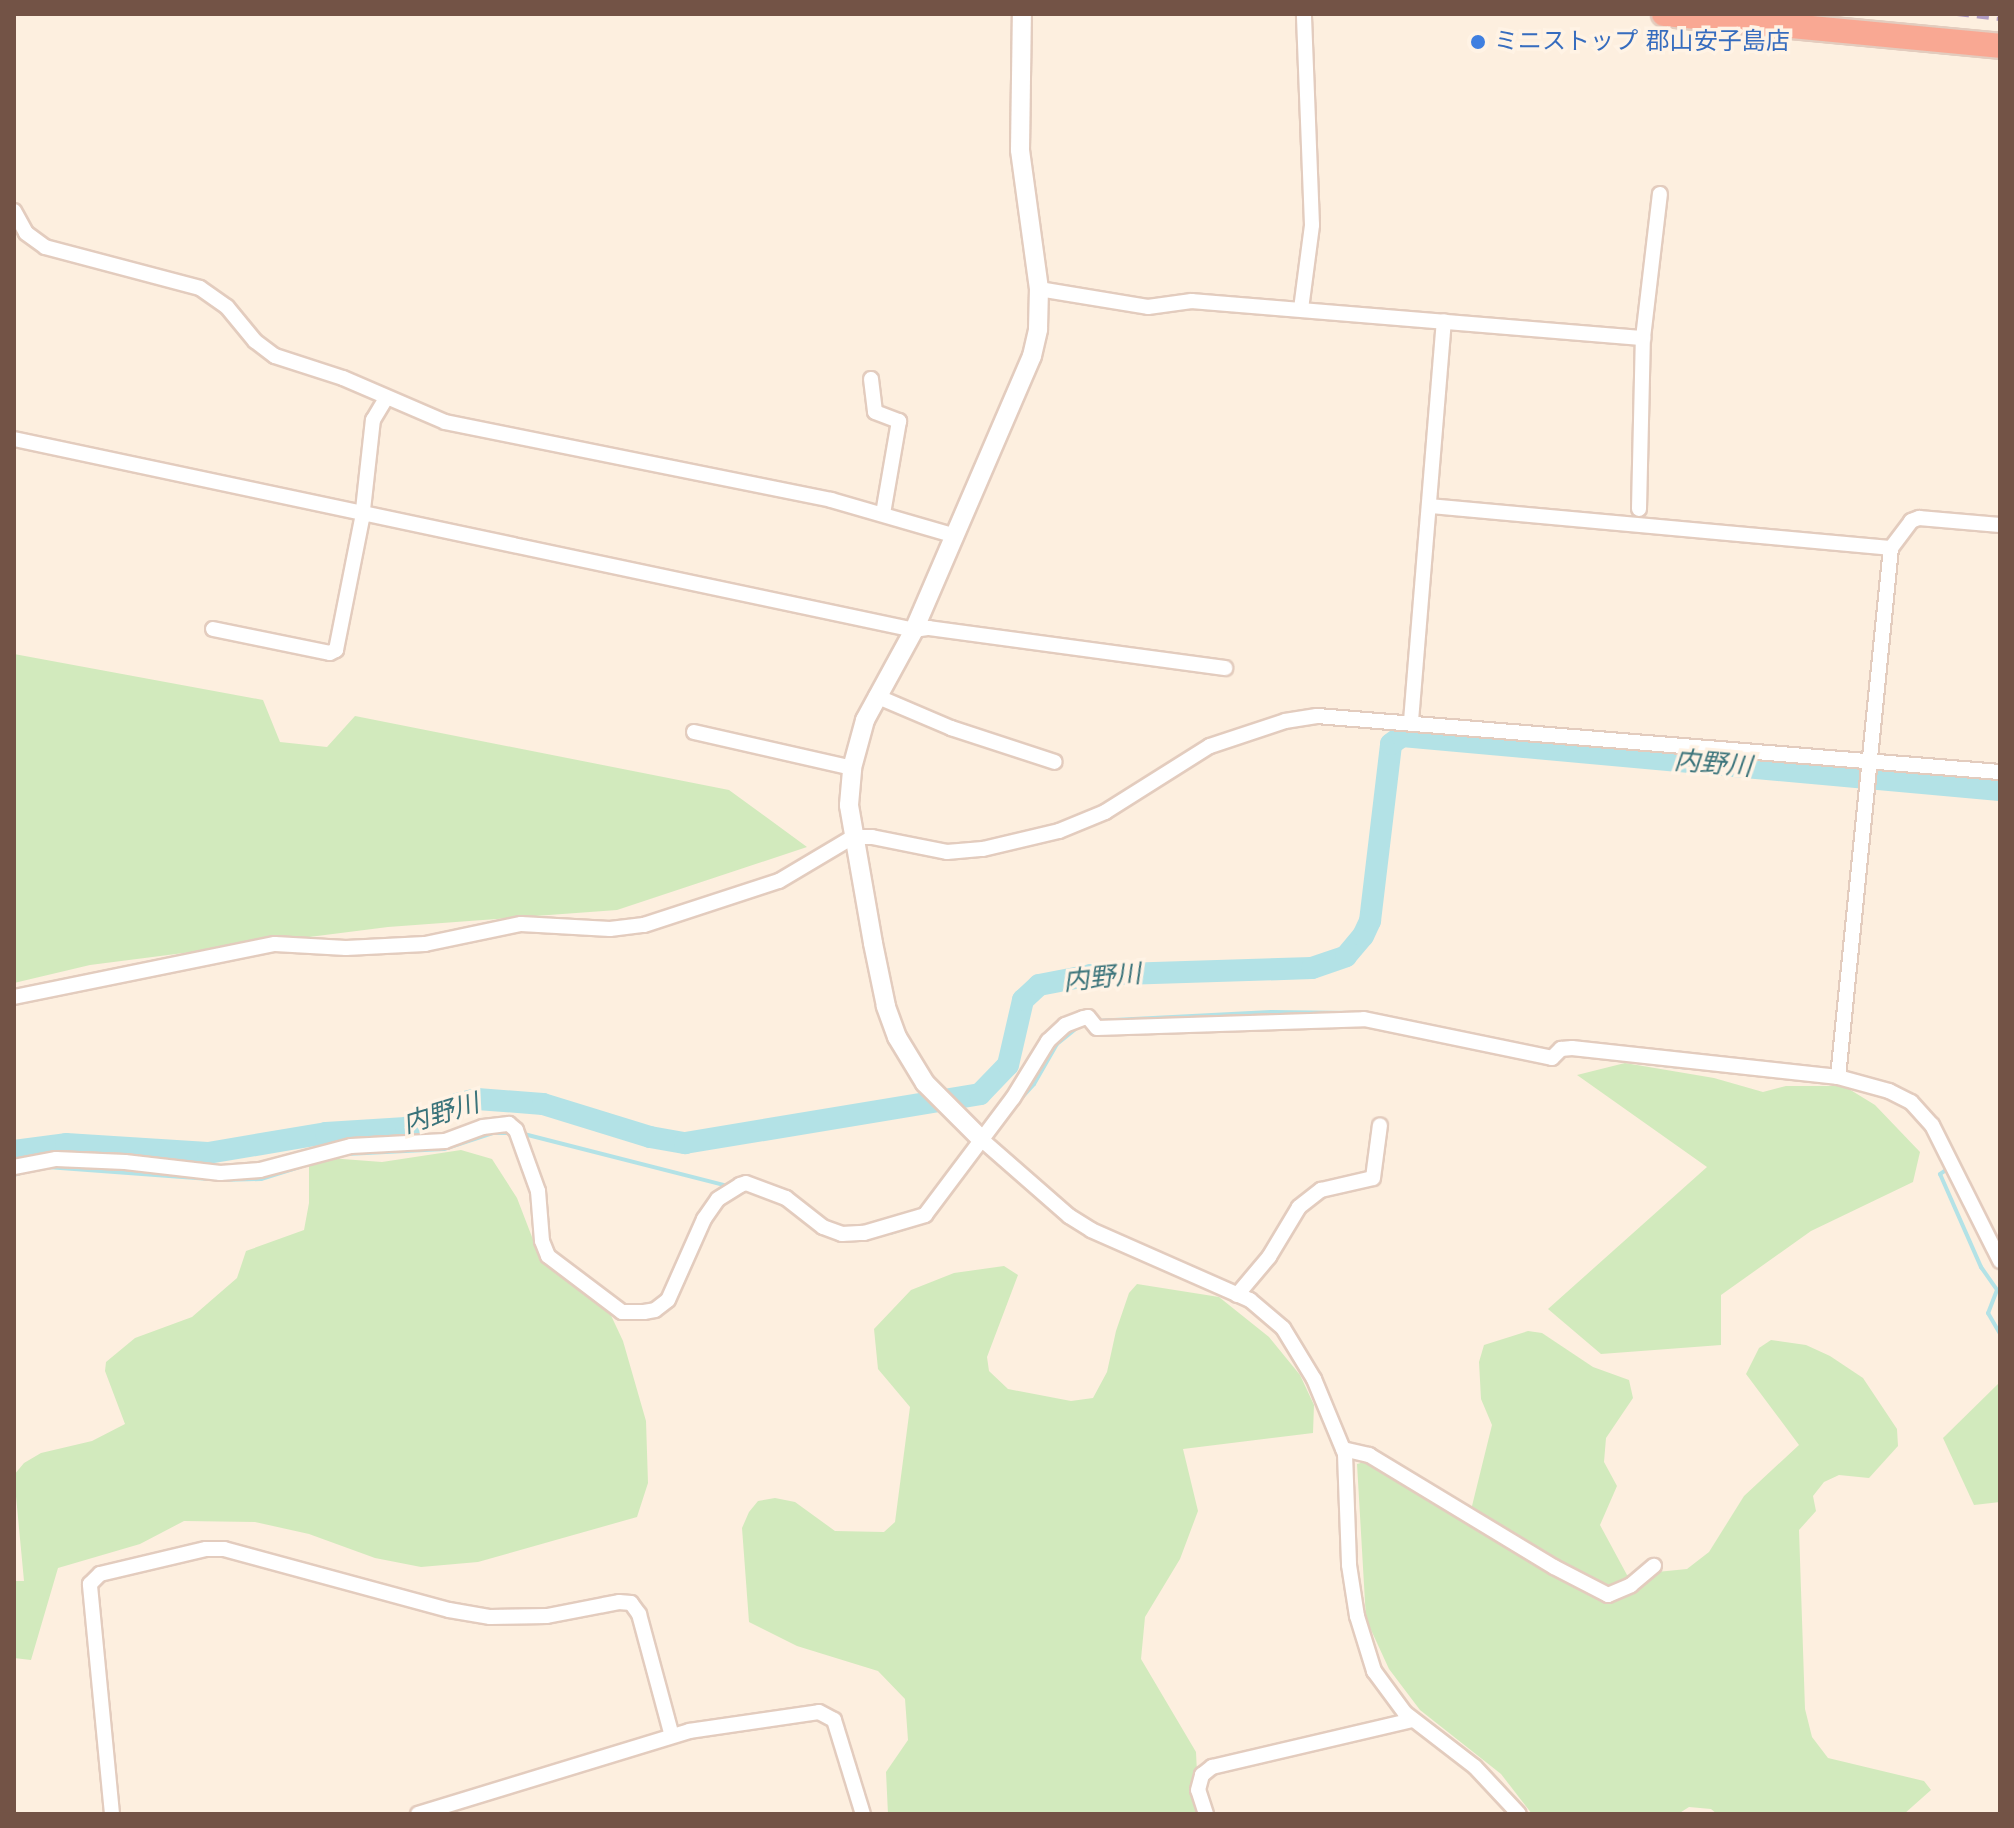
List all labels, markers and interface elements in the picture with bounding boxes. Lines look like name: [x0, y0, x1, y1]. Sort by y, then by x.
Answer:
place label: ミニストップ 郡山安子島店: [1494, 28, 1790, 56]
marker: ミニストップ 郡山安子島店: [1469, 33, 1487, 51]
water label: 内野川: [1673, 745, 1753, 783]
water label: 内野川: [1062, 958, 1142, 998]
water label: 内野川: [399, 1088, 483, 1140]

